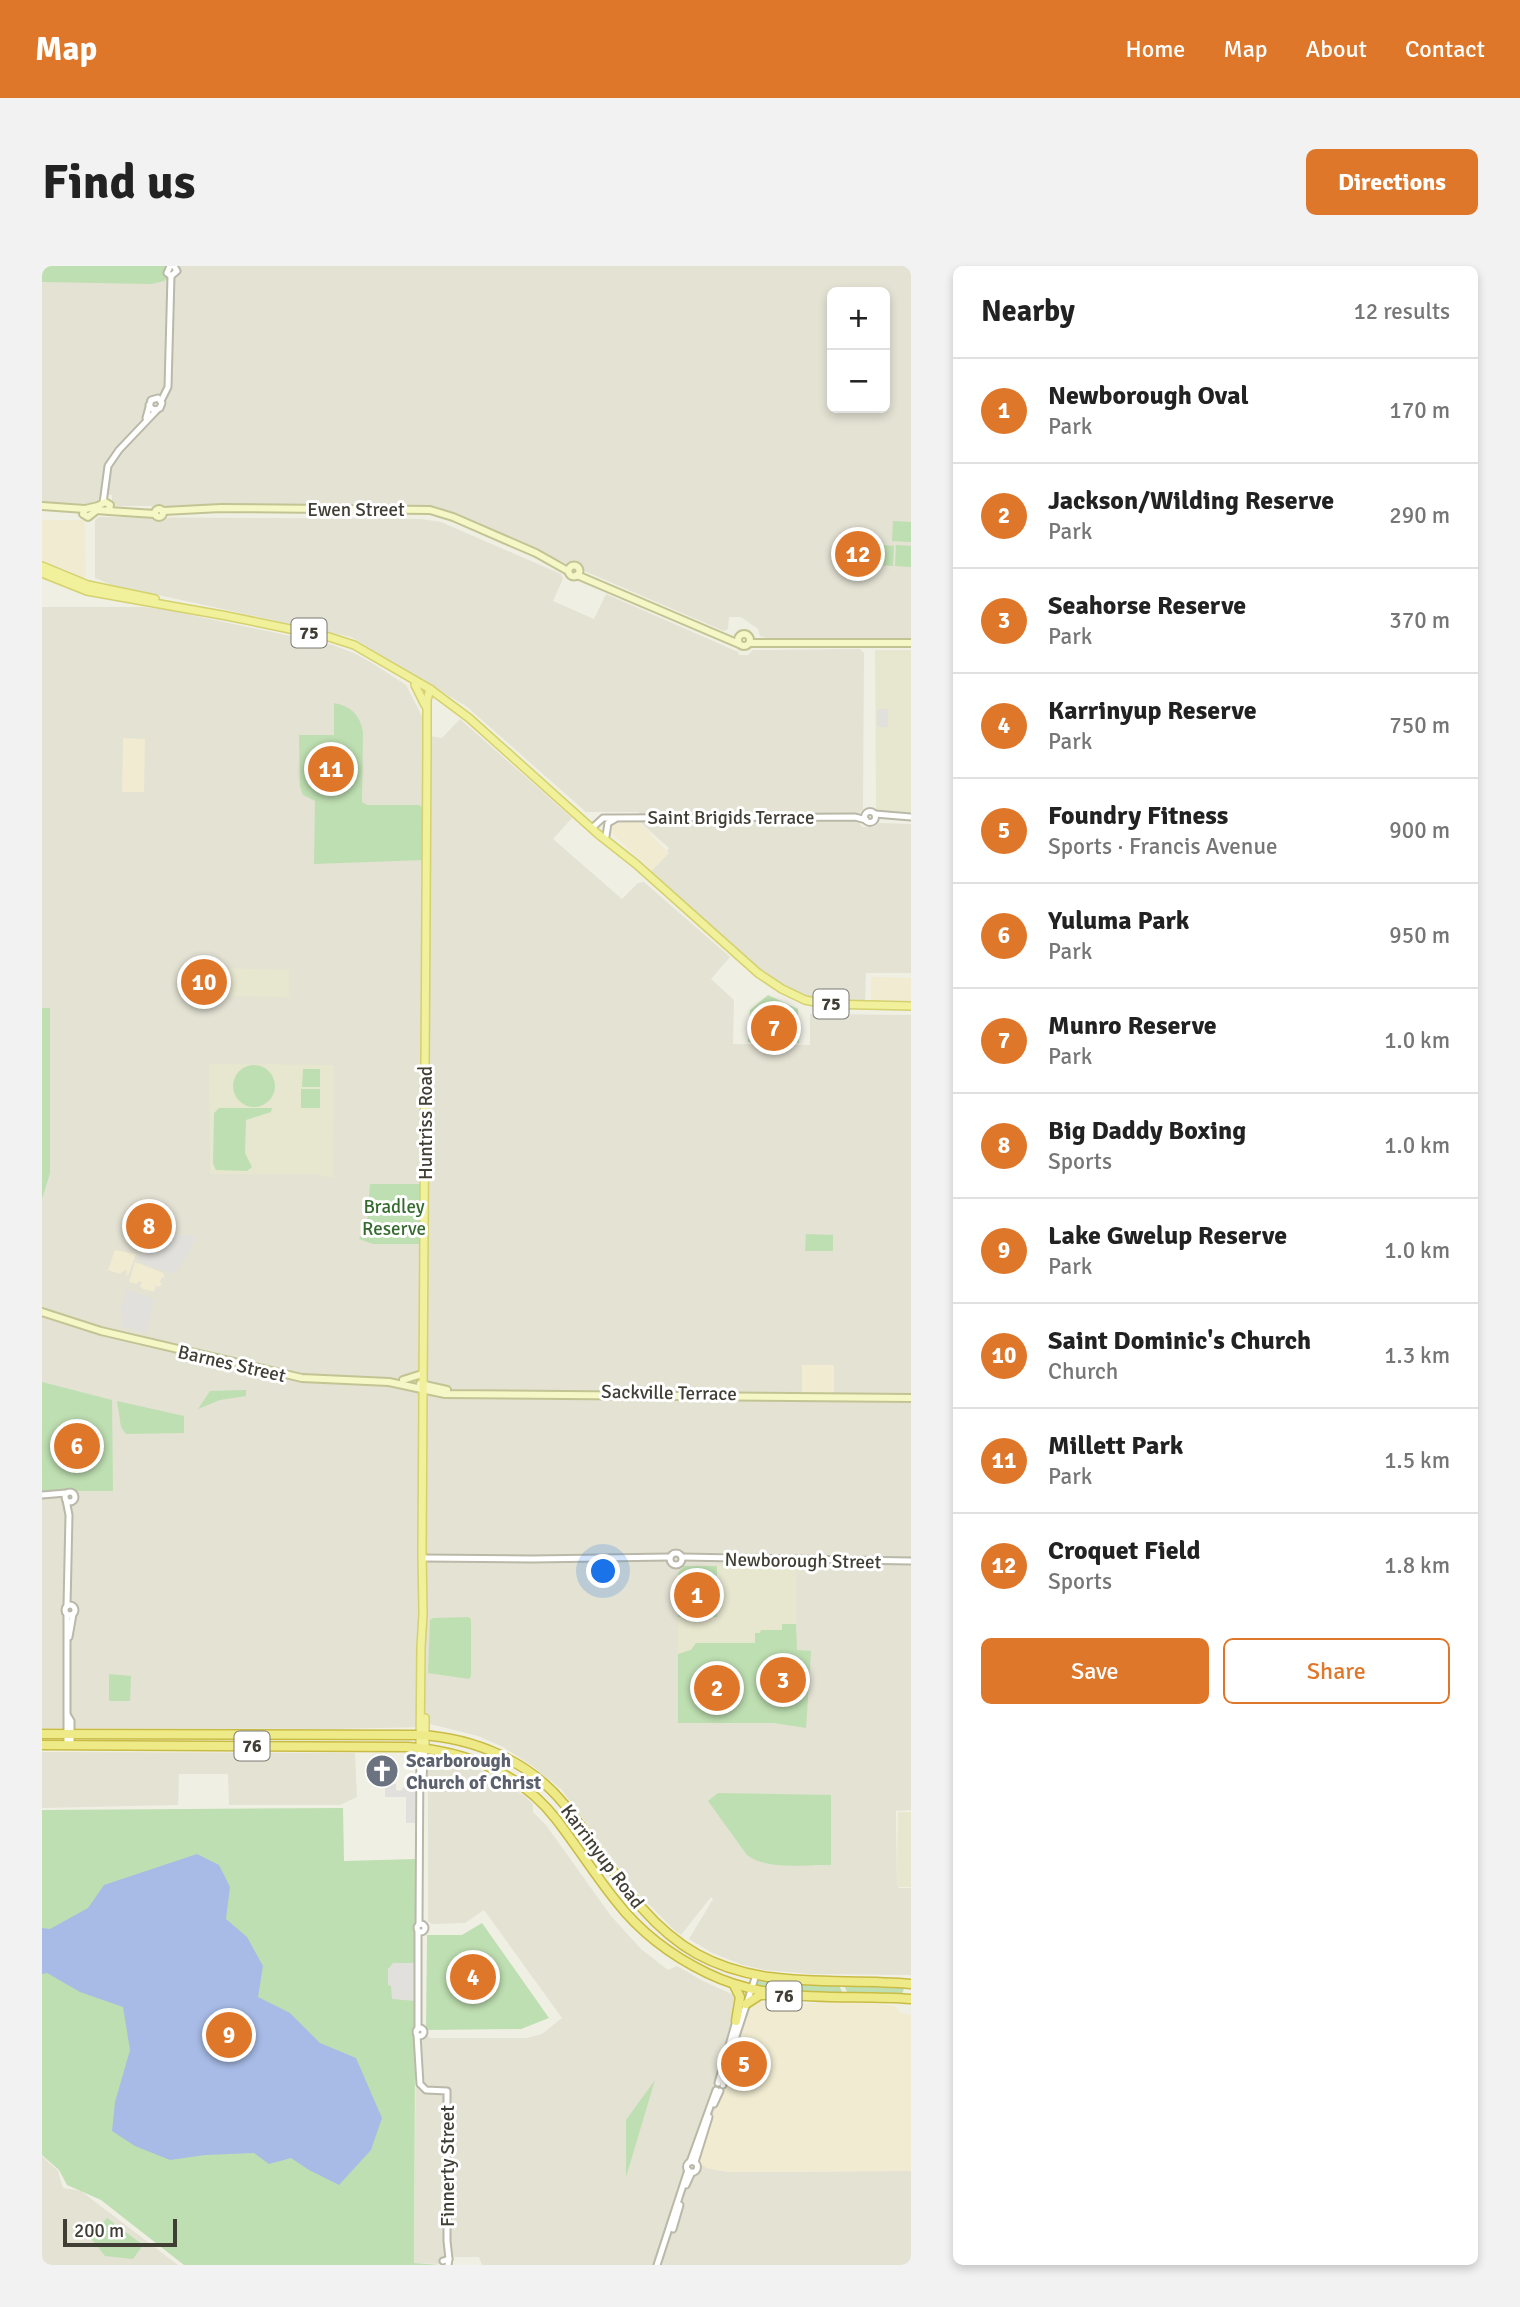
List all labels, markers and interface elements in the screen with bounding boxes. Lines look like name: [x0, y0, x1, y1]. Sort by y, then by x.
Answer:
text: Map: [35, 29, 97, 70]
text: Home: [1125, 34, 1185, 64]
text: Map: [1223, 34, 1268, 64]
text: About: [1306, 34, 1367, 64]
text: Contact: [1405, 34, 1485, 64]
button: Directions: [1306, 149, 1478, 215]
text: Find us: [42, 152, 195, 212]
map controls: [827, 287, 890, 413]
button: +: [827, 287, 890, 350]
text: Nearby: [981, 293, 1075, 330]
text: 12 results: [1353, 297, 1450, 326]
button: −: [827, 350, 890, 413]
text: Newborough Oval: [1048, 380, 1249, 412]
text: 1: [998, 396, 1010, 425]
text: 170 m: [1389, 396, 1450, 425]
text: Park: [1048, 412, 1092, 441]
text: Jackson/Wilding Reserve: [1048, 485, 1334, 517]
street label: Ewen Street: [307, 498, 405, 522]
text: 2: [998, 501, 1010, 530]
text: 290 m: [1389, 501, 1450, 530]
text: Park: [1048, 517, 1092, 546]
pin: 12: [835, 528, 881, 580]
text: Seahorse Reserve: [1048, 590, 1246, 622]
text: 3: [998, 606, 1010, 635]
text: 370 m: [1389, 606, 1450, 635]
road number: 75: [292, 618, 326, 648]
text: Park: [1048, 622, 1092, 651]
text: Karrinyup Reserve: [1048, 695, 1257, 727]
text: 4: [998, 711, 1010, 740]
text: 750 m: [1389, 711, 1450, 740]
text: Park: [1048, 727, 1092, 756]
pin: 11: [308, 743, 354, 795]
text: Foundry Fitness: [1048, 800, 1228, 832]
street label: Saint Brigids Terrace: [648, 806, 814, 830]
text: 5: [998, 816, 1010, 845]
text: 900 m: [1389, 816, 1450, 845]
text: Sports · Francis Avenue: [1048, 832, 1277, 861]
text: Yuluma Park: [1048, 905, 1189, 937]
text: 6: [998, 921, 1010, 950]
text: 950 m: [1389, 921, 1450, 950]
text: Park: [1048, 937, 1092, 966]
pin: 10: [181, 956, 227, 1008]
road number: 75: [814, 990, 848, 1018]
pin: 7: [751, 1002, 797, 1054]
text: Munro Reserve: [1048, 1010, 1217, 1042]
text: 7: [998, 1026, 1010, 1055]
text: 1.0 km: [1384, 1026, 1450, 1055]
text: Park: [1048, 1042, 1092, 1071]
street label: Huntriss Road: [414, 1066, 438, 1180]
text: Big Daddy Boxing: [1048, 1115, 1246, 1147]
text: 8: [998, 1131, 1010, 1160]
text: 1.0 km: [1384, 1131, 1450, 1160]
text: Sports: [1048, 1147, 1112, 1176]
park label: Bradley Reserve: [362, 1195, 426, 1241]
pin: 8: [126, 1200, 172, 1252]
text: Lake Gwelup Reserve: [1048, 1220, 1287, 1252]
text: 9: [998, 1236, 1010, 1265]
text: 1.0 km: [1384, 1236, 1450, 1265]
text: Park: [1048, 1252, 1092, 1281]
text: Saint Dominic's Church: [1048, 1325, 1311, 1357]
street label: Barnes Street: [175, 1340, 288, 1388]
text: 10: [992, 1341, 1016, 1370]
text: 1.3 km: [1384, 1341, 1450, 1370]
text: Church: [1048, 1357, 1118, 1386]
street label: Sackville Terrace: [601, 1380, 737, 1406]
pin: 6: [54, 1420, 100, 1472]
text: Millett Park: [1048, 1430, 1183, 1462]
text: 11: [992, 1446, 1016, 1475]
text: 1.5 km: [1384, 1446, 1450, 1475]
text: Park: [1048, 1462, 1092, 1491]
text: Croquet Field: [1048, 1535, 1201, 1567]
street label: Newborough Street: [724, 1548, 882, 1574]
text: 12: [992, 1551, 1016, 1580]
text: 1.8 km: [1384, 1551, 1450, 1580]
your location: [586, 1554, 620, 1588]
text: Sports: [1048, 1567, 1112, 1596]
pin: 1: [674, 1569, 720, 1621]
button: Save: [981, 1638, 1209, 1704]
button: Share: [1223, 1638, 1450, 1704]
pin: 3: [760, 1654, 806, 1706]
pin: 2: [694, 1662, 740, 1714]
road number: 76: [234, 1731, 270, 1760]
place label: Scarborough Church of Christ: [406, 1749, 541, 1795]
church icon: Scarborough Church of Christ: [363, 1752, 401, 1790]
street label: Karrinyup Road: [555, 1800, 649, 1914]
pin: 4: [450, 1951, 496, 2003]
road number: 76: [766, 1982, 802, 2010]
pin: 9: [206, 2009, 252, 2061]
pin: 5: [721, 2038, 767, 2090]
street label: Finnerty Street: [436, 2105, 460, 2227]
scale bar: [63, 2216, 177, 2248]
text: 200 m: [74, 2219, 124, 2243]

